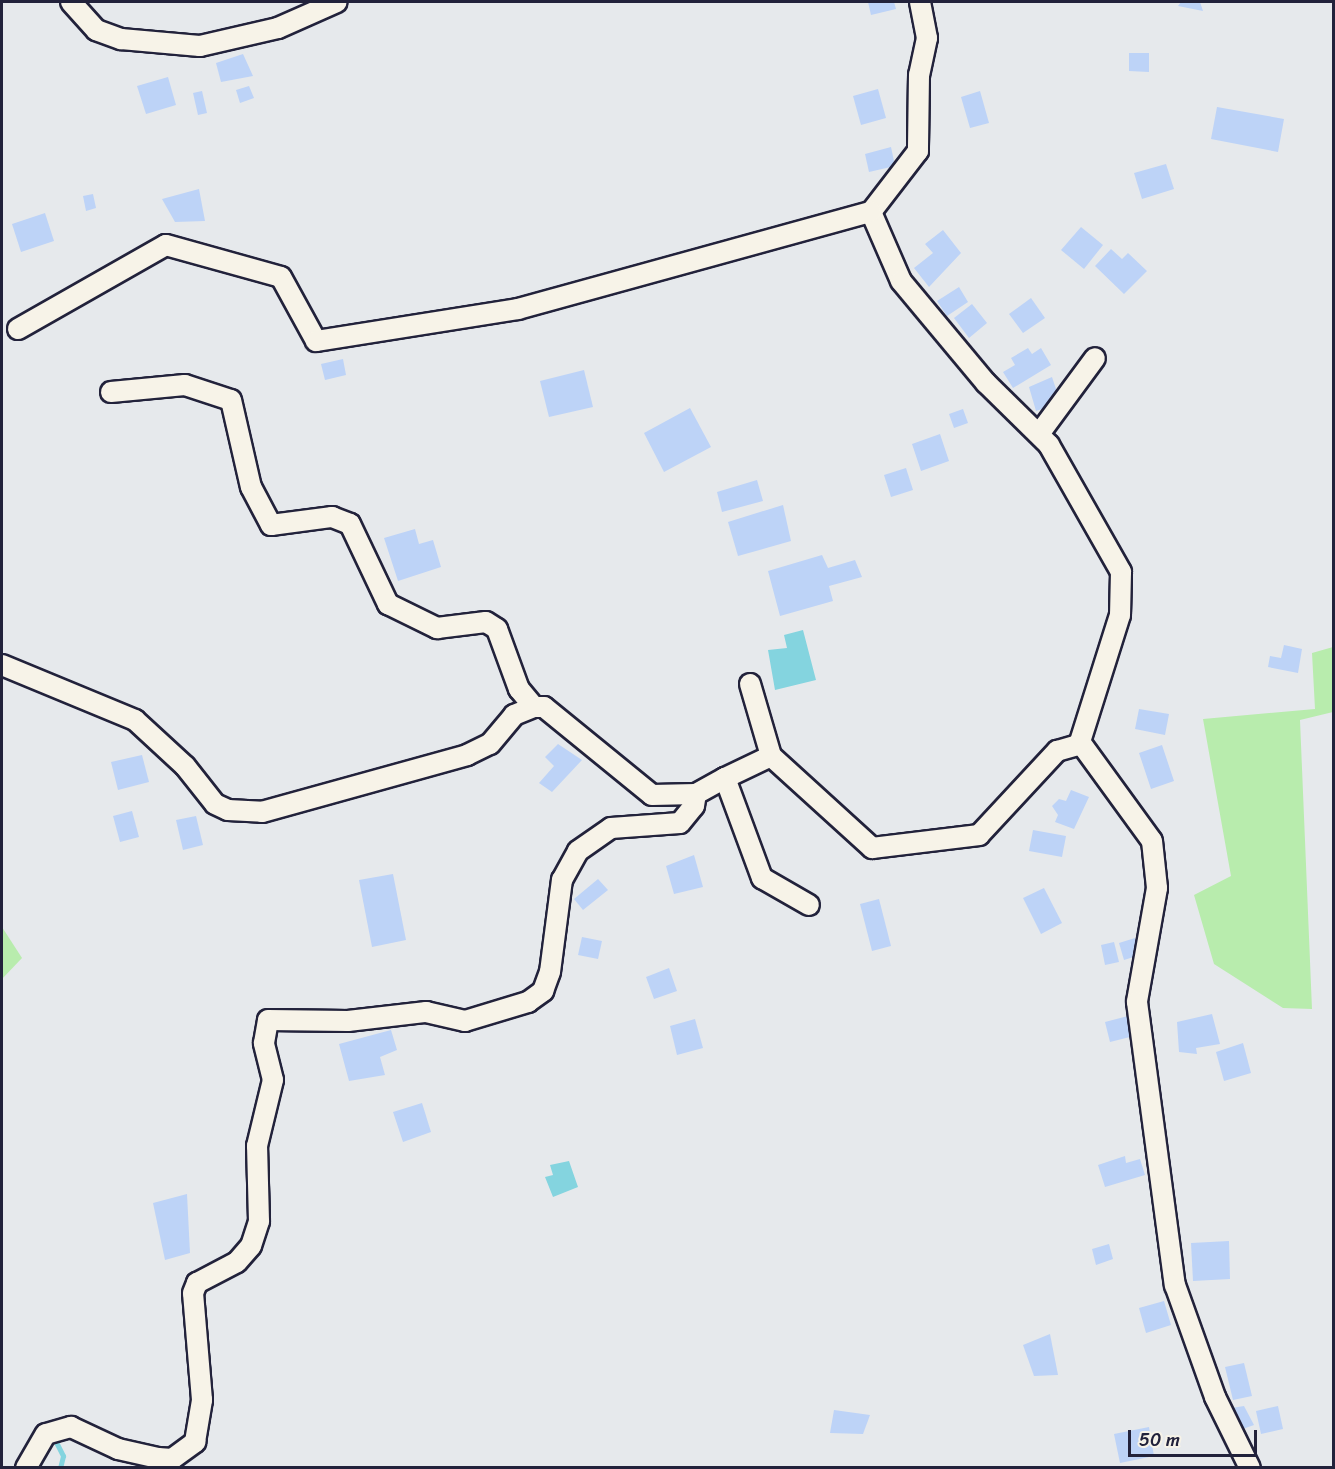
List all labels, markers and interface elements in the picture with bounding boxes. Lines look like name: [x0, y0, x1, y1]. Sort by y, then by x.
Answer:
scale bar: [1131, 1418, 1260, 1456]
text: 50 m: [1139, 1424, 1180, 1456]

